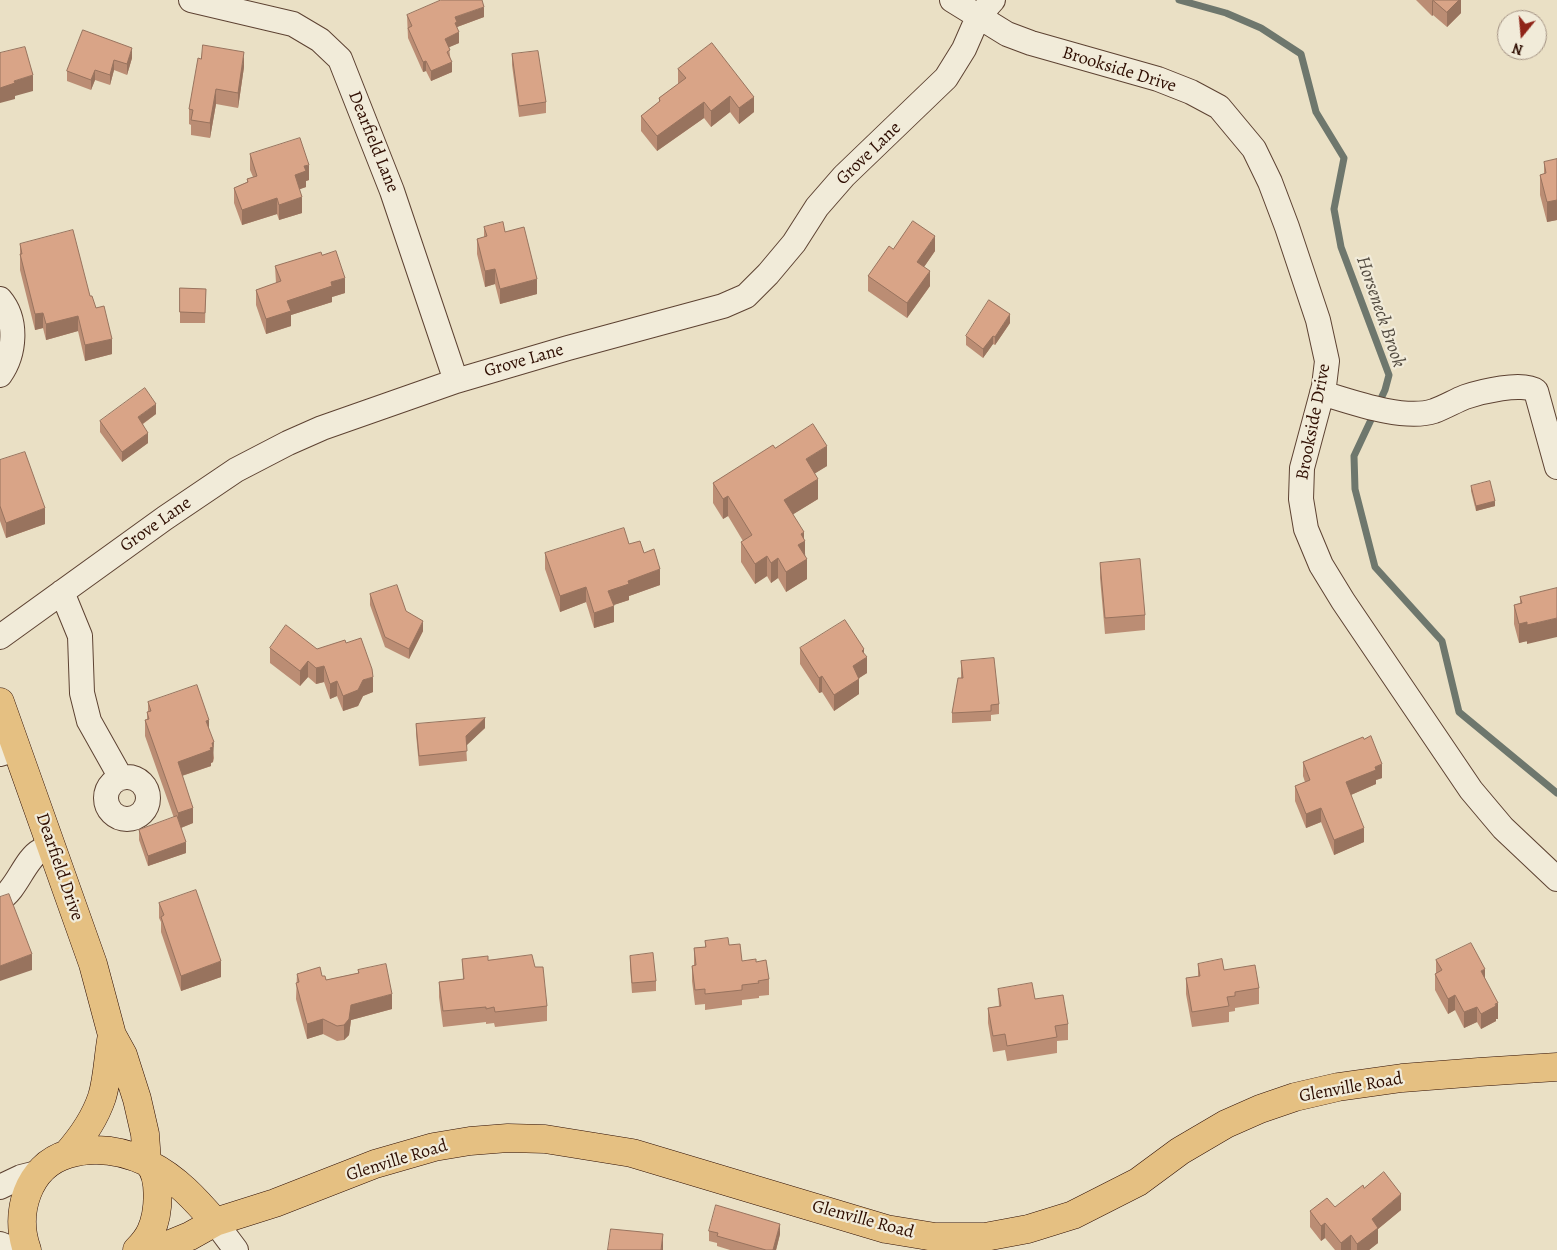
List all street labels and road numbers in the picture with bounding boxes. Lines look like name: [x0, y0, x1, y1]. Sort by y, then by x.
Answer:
street label: Brookside Drive: [1059, 42, 1179, 98]
street label: Dearfield Lane: [343, 88, 403, 196]
street label: Grove Lane: [832, 118, 906, 190]
street label: Grove Lane: [482, 339, 566, 383]
street label: Brookside Drive: [1292, 362, 1336, 482]
street label: Grove Lane: [116, 493, 196, 557]
street label: Dearfield Drive: [30, 810, 88, 924]
street label: Glenville Road: [1298, 1068, 1404, 1108]
street label: Glenville Road: [344, 1135, 450, 1187]
street label: Glenville Road: [810, 1196, 916, 1244]

